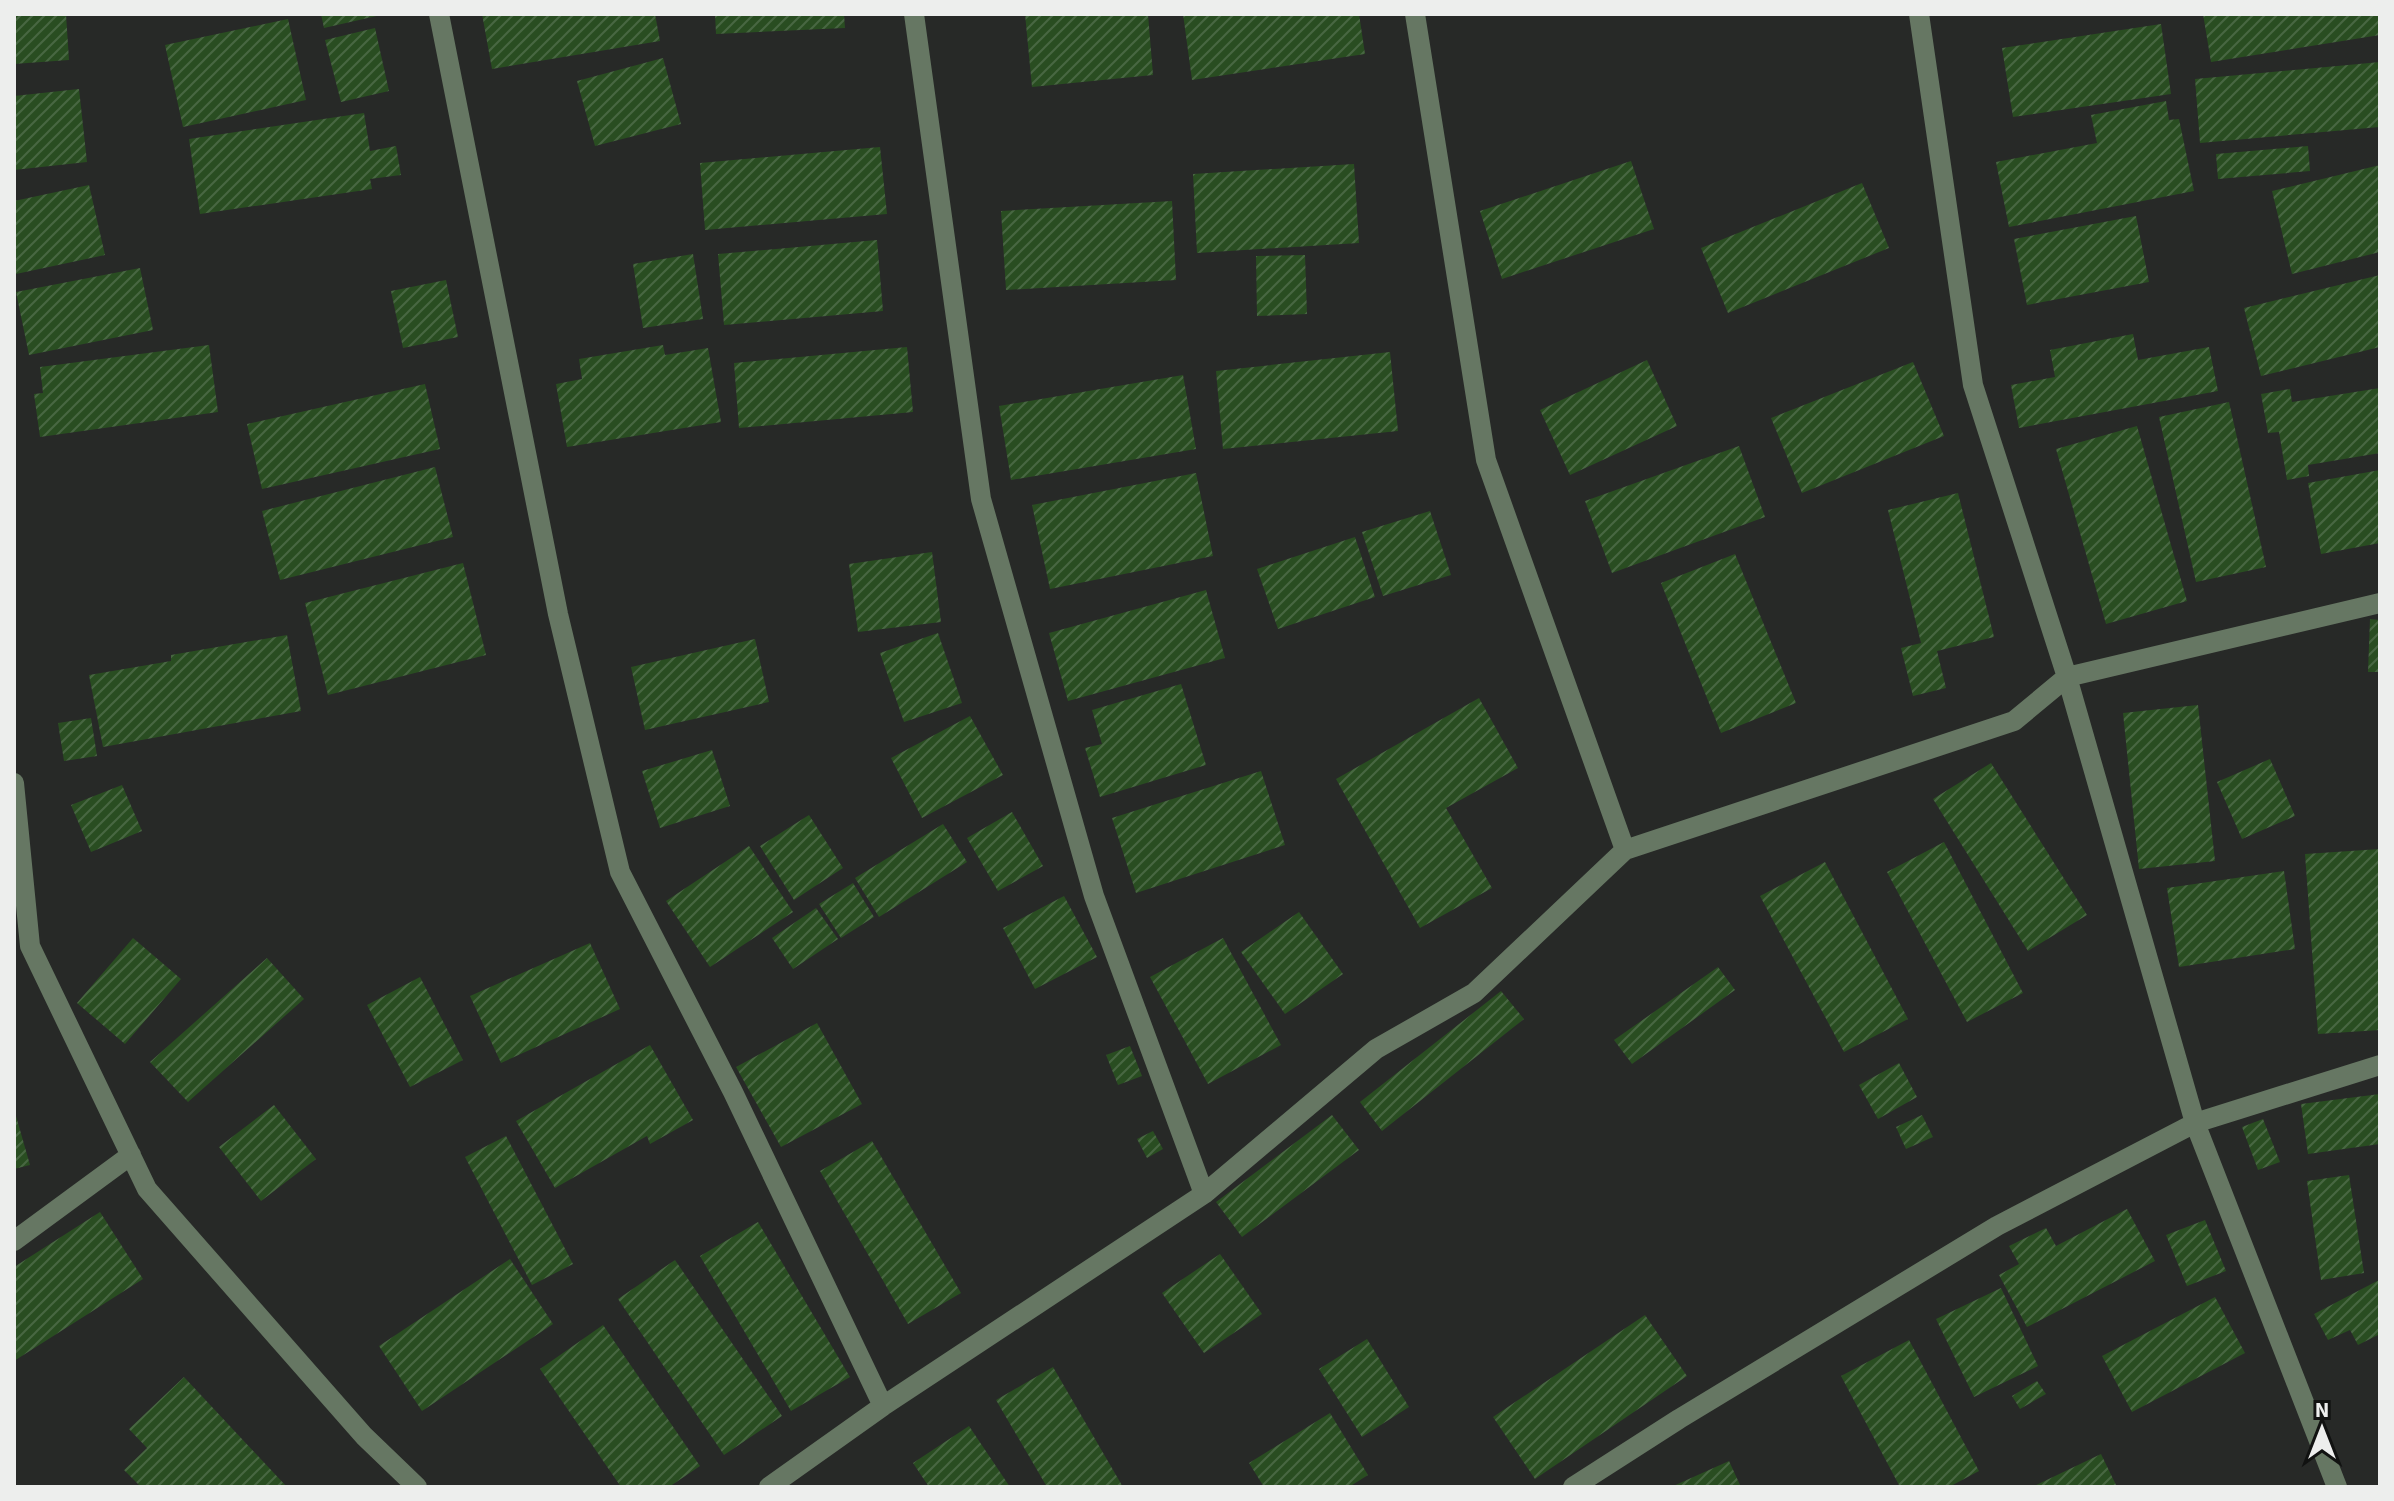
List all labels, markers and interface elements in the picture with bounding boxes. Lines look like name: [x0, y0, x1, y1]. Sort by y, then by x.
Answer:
north arrow: [2282, 1389, 2362, 1469]
text: N: [2315, 1394, 2329, 1426]

